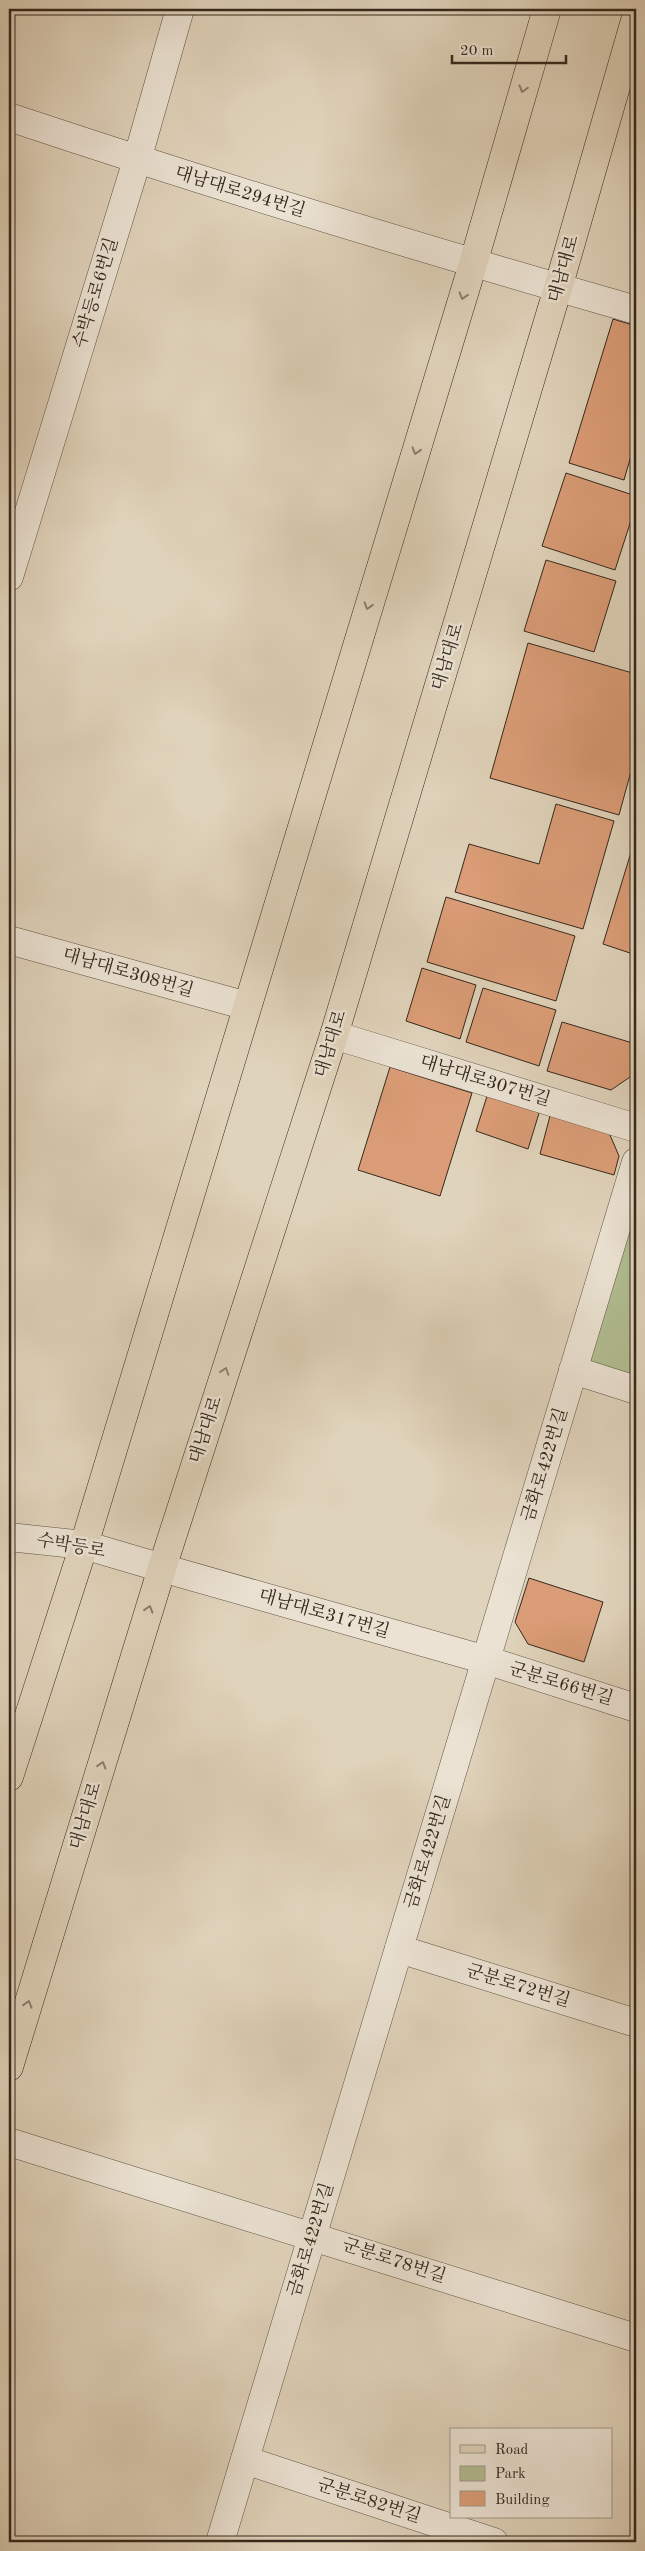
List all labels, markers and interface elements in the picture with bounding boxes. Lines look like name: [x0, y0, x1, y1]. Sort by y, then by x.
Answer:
scale bar: [452, 32, 566, 64]
text: 20 m: [460, 44, 494, 59]
one-way arrow: [519, 85, 529, 93]
street label: 대남대로294번길: [173, 163, 308, 220]
street label: 대남대로: [545, 233, 582, 305]
street label: 수박등로6번길: [70, 235, 121, 351]
one-way arrow: [459, 291, 469, 299]
one-way arrow: [411, 446, 421, 455]
one-way arrow: [364, 602, 374, 610]
street label: 대남대로: [428, 621, 467, 693]
street label: 대남대로308번길: [60, 945, 196, 1000]
street label: 대남대로: [311, 1008, 350, 1080]
street label: 대남대로307번길: [418, 1052, 553, 1109]
one-way arrow: [220, 1368, 230, 1376]
street label: 대남대로: [186, 1394, 225, 1466]
street label: 금화로422번길: [518, 1406, 571, 1524]
street label: 수박등로: [35, 1530, 107, 1561]
street label: 대남대로317번길: [256, 1586, 392, 1641]
one-way arrow: [144, 1606, 154, 1614]
street label: 군분로66번길: [507, 1658, 616, 1708]
one-way arrow: [96, 1761, 106, 1769]
street label: 대남대로: [66, 1780, 105, 1852]
street label: 금화로422번길: [401, 1793, 454, 1911]
street label: 군분로72번길: [464, 1960, 573, 2010]
one-way arrow: [23, 2000, 33, 2008]
street label: 금화로422번길: [284, 2181, 337, 2299]
street label: 군분로78번길: [340, 2234, 449, 2286]
legend: [450, 2428, 612, 2518]
text: Road: [495, 2443, 529, 2458]
text: Park: [495, 2467, 526, 2482]
street label: 군분로82번길: [315, 2474, 424, 2526]
text: Building: [495, 2493, 550, 2508]

